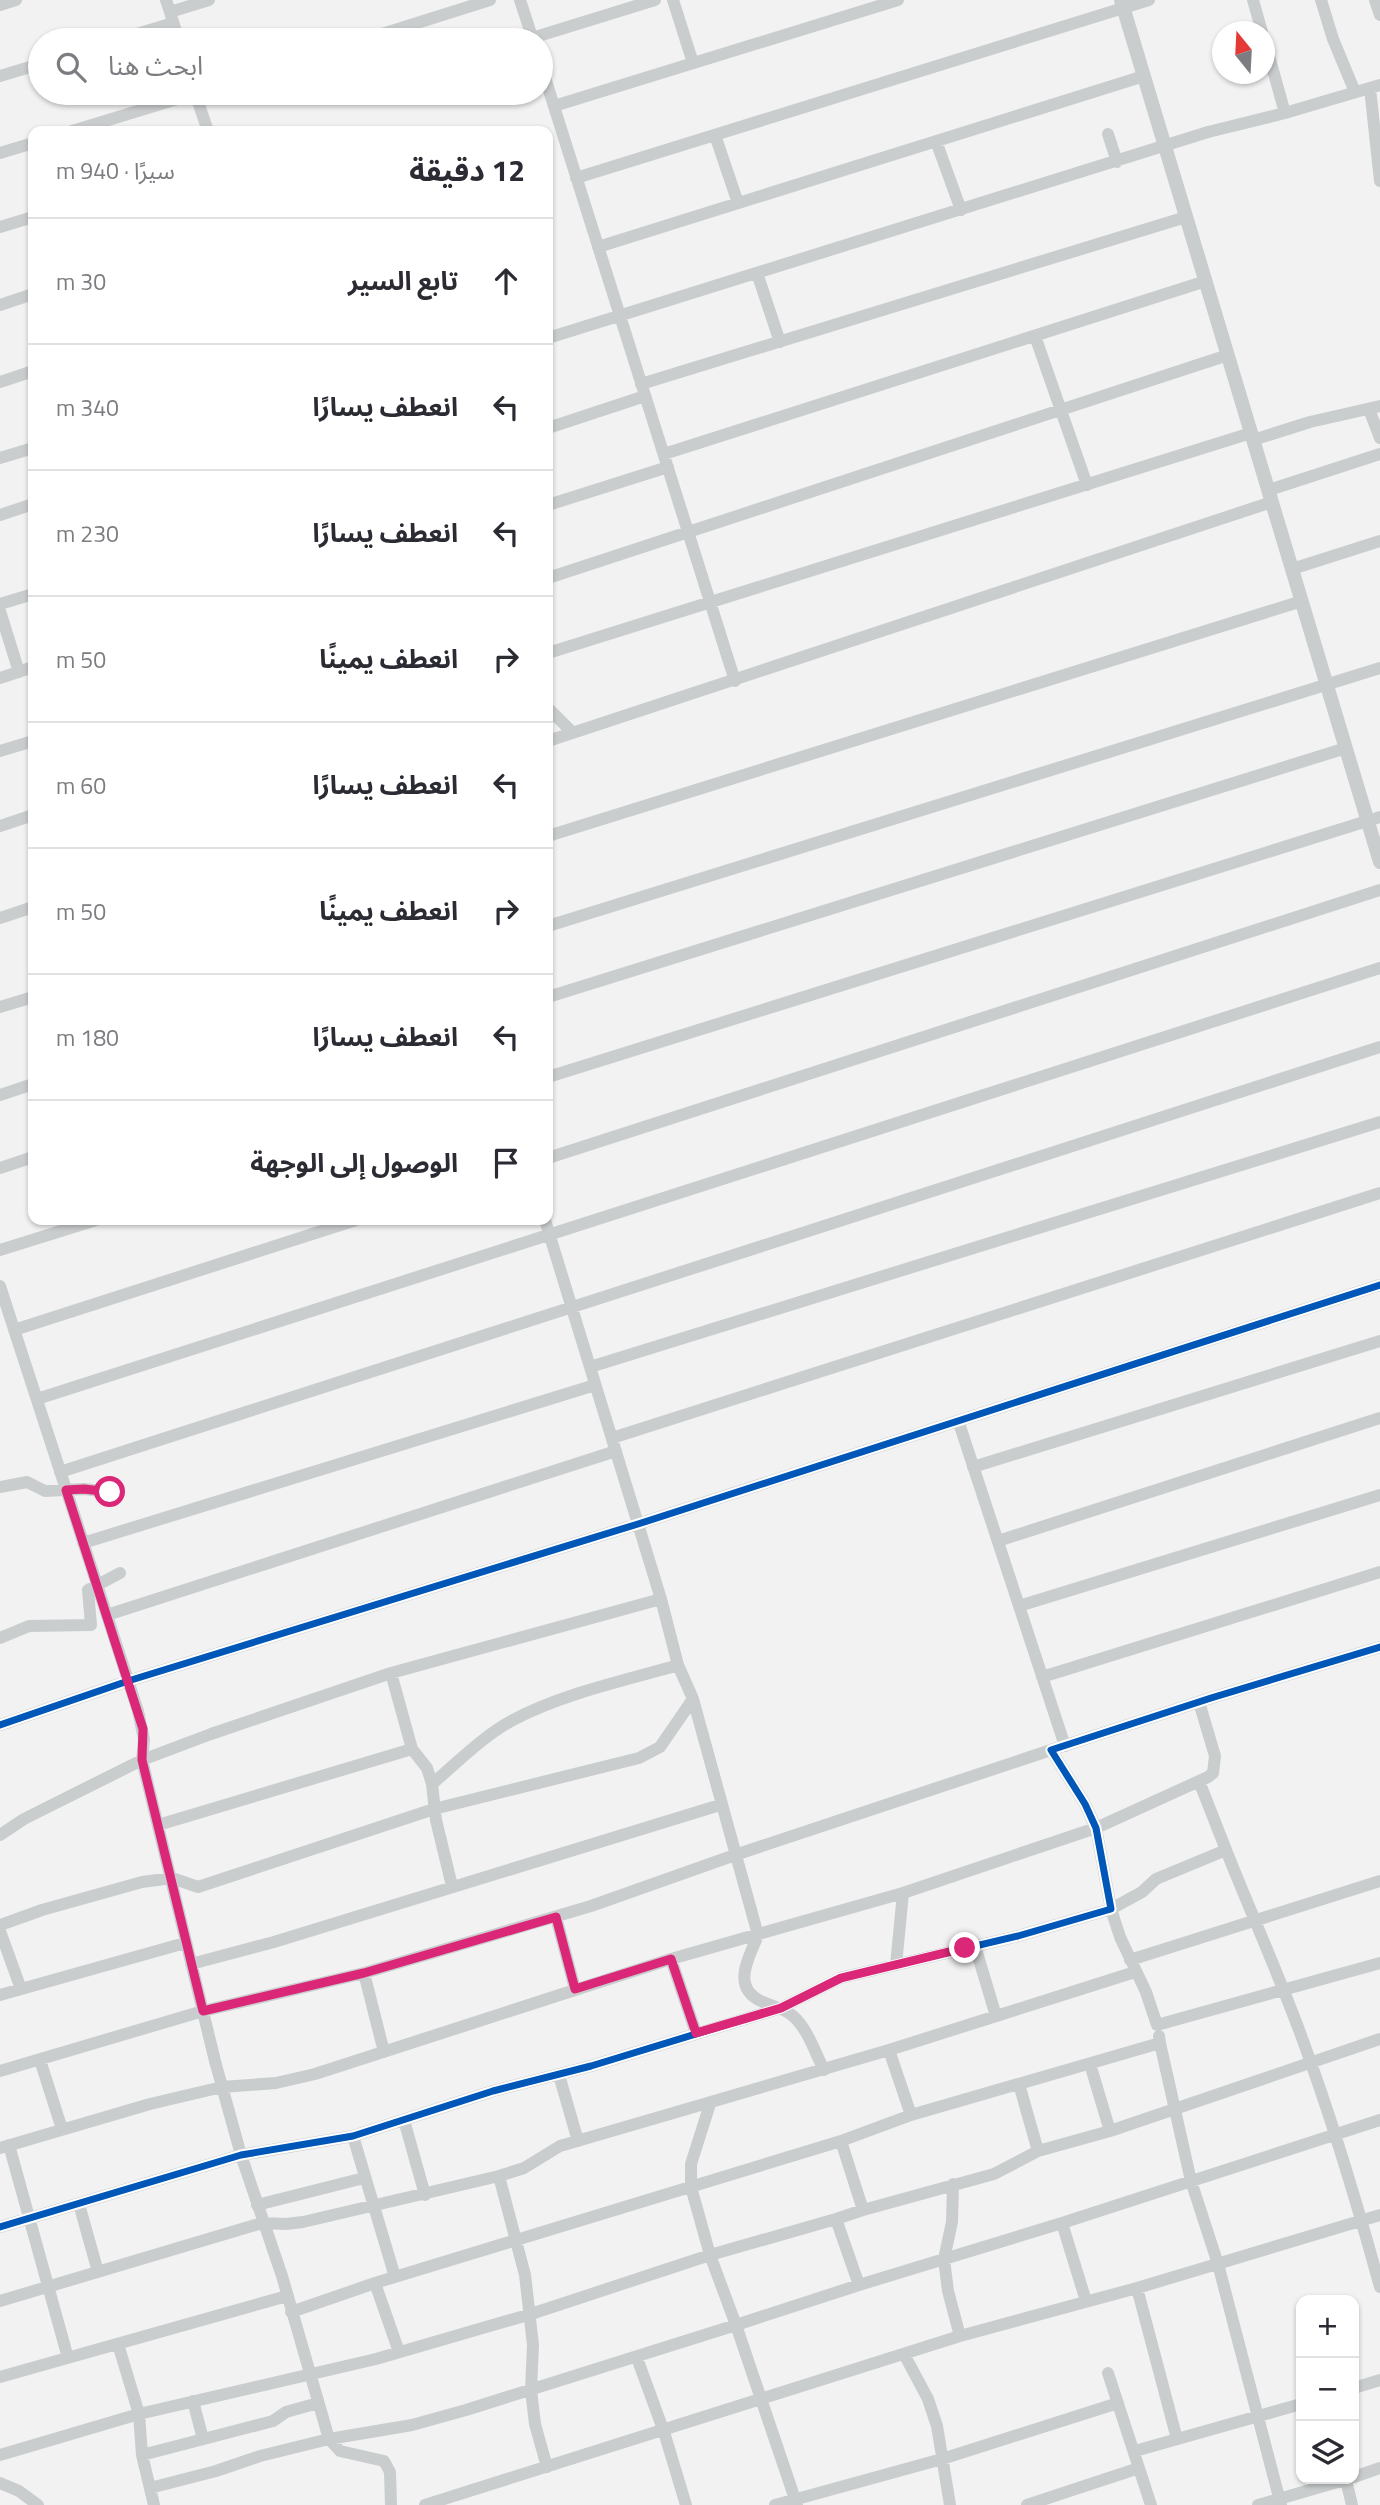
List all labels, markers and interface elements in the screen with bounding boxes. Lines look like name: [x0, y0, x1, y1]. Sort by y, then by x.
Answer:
north arrow: [1212, 21, 1275, 84]
search box: [28, 28, 553, 105]
text: ابحث هنا: [108, 46, 203, 85]
icon: search: [52, 48, 90, 86]
text: 12 دقيقة: [409, 147, 525, 193]
text: سيرًا · 940 m: [56, 153, 175, 188]
text: تابع السير: [348, 261, 458, 300]
icon: ahead: [487, 262, 525, 300]
text: 30 m: [56, 264, 106, 299]
text: انعطف يسارًا: [313, 387, 458, 426]
icon: left: [487, 388, 525, 426]
text: 340 m: [56, 390, 119, 425]
text: انعطف يسارًا: [313, 513, 458, 552]
icon: left: [487, 514, 525, 552]
text: 230 m: [56, 516, 119, 551]
text: انعطف يمينًا: [319, 639, 458, 678]
icon: right: [487, 640, 525, 678]
text: 50 m: [56, 642, 106, 677]
text: انعطف يسارًا: [313, 765, 458, 804]
icon: left: [487, 766, 525, 804]
text: 60 m: [56, 768, 106, 803]
text: انعطف يمينًا: [319, 891, 458, 930]
icon: right: [487, 892, 525, 930]
text: 50 m: [56, 894, 106, 929]
text: انعطف يسارًا: [313, 1017, 458, 1056]
icon: left: [487, 1018, 525, 1056]
text: 180 m: [56, 1020, 119, 1055]
text: الوصول إلى الوجهة: [250, 1143, 458, 1182]
icon: arrive: [487, 1144, 525, 1182]
route start: [94, 1476, 125, 1507]
route end: [949, 1932, 980, 1963]
map controls: [1296, 2295, 1359, 2484]
button: +: [1296, 2295, 1359, 2358]
button: −: [1296, 2358, 1359, 2421]
button: layers: [1296, 2421, 1359, 2484]

